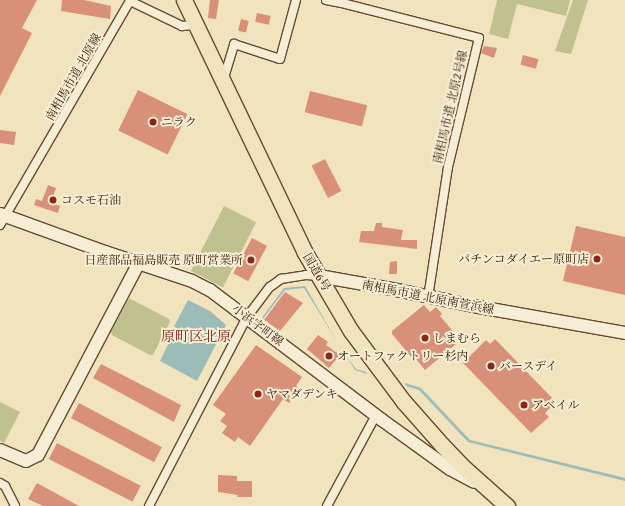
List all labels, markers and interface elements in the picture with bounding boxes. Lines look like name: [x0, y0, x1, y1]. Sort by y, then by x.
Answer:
street label: 南相馬市道 北原線: [42, 31, 104, 123]
street label: 南相馬市道 北原2号線: [430, 49, 470, 165]
place label: ニラク: [161, 115, 197, 129]
marker: ニラク: [148, 117, 158, 127]
place label: コスモ石油: [61, 193, 121, 207]
marker: コスモ石油: [48, 195, 58, 205]
street label: 国道6号: [300, 250, 334, 294]
place label: パチンコダイエー原町店: [457, 252, 589, 266]
place label: 日産部品福島販売 原町営業所: [84, 253, 243, 267]
marker: パチンコダイエー原町店: [592, 254, 602, 264]
marker: 日産部品福島販売 原町営業所: [246, 255, 256, 265]
street label: 南相馬市道 北原南萱浜線: [361, 277, 495, 317]
street label: 小浜字町線: [230, 301, 286, 349]
district label: 原町区北原: [161, 328, 231, 344]
place label: しまむら: [433, 331, 481, 345]
marker: しまむら: [420, 333, 430, 343]
place label: オートファクトリー杉内: [337, 349, 469, 363]
marker: オートファクトリー杉内: [324, 351, 334, 361]
place label: バースデイ: [499, 359, 559, 373]
marker: バースデイ: [486, 361, 496, 371]
place label: ヤマダデンキ: [266, 387, 338, 401]
marker: ヤマダデンキ: [253, 389, 263, 399]
place label: アベイル: [532, 398, 580, 412]
marker: アベイル: [519, 400, 529, 410]

